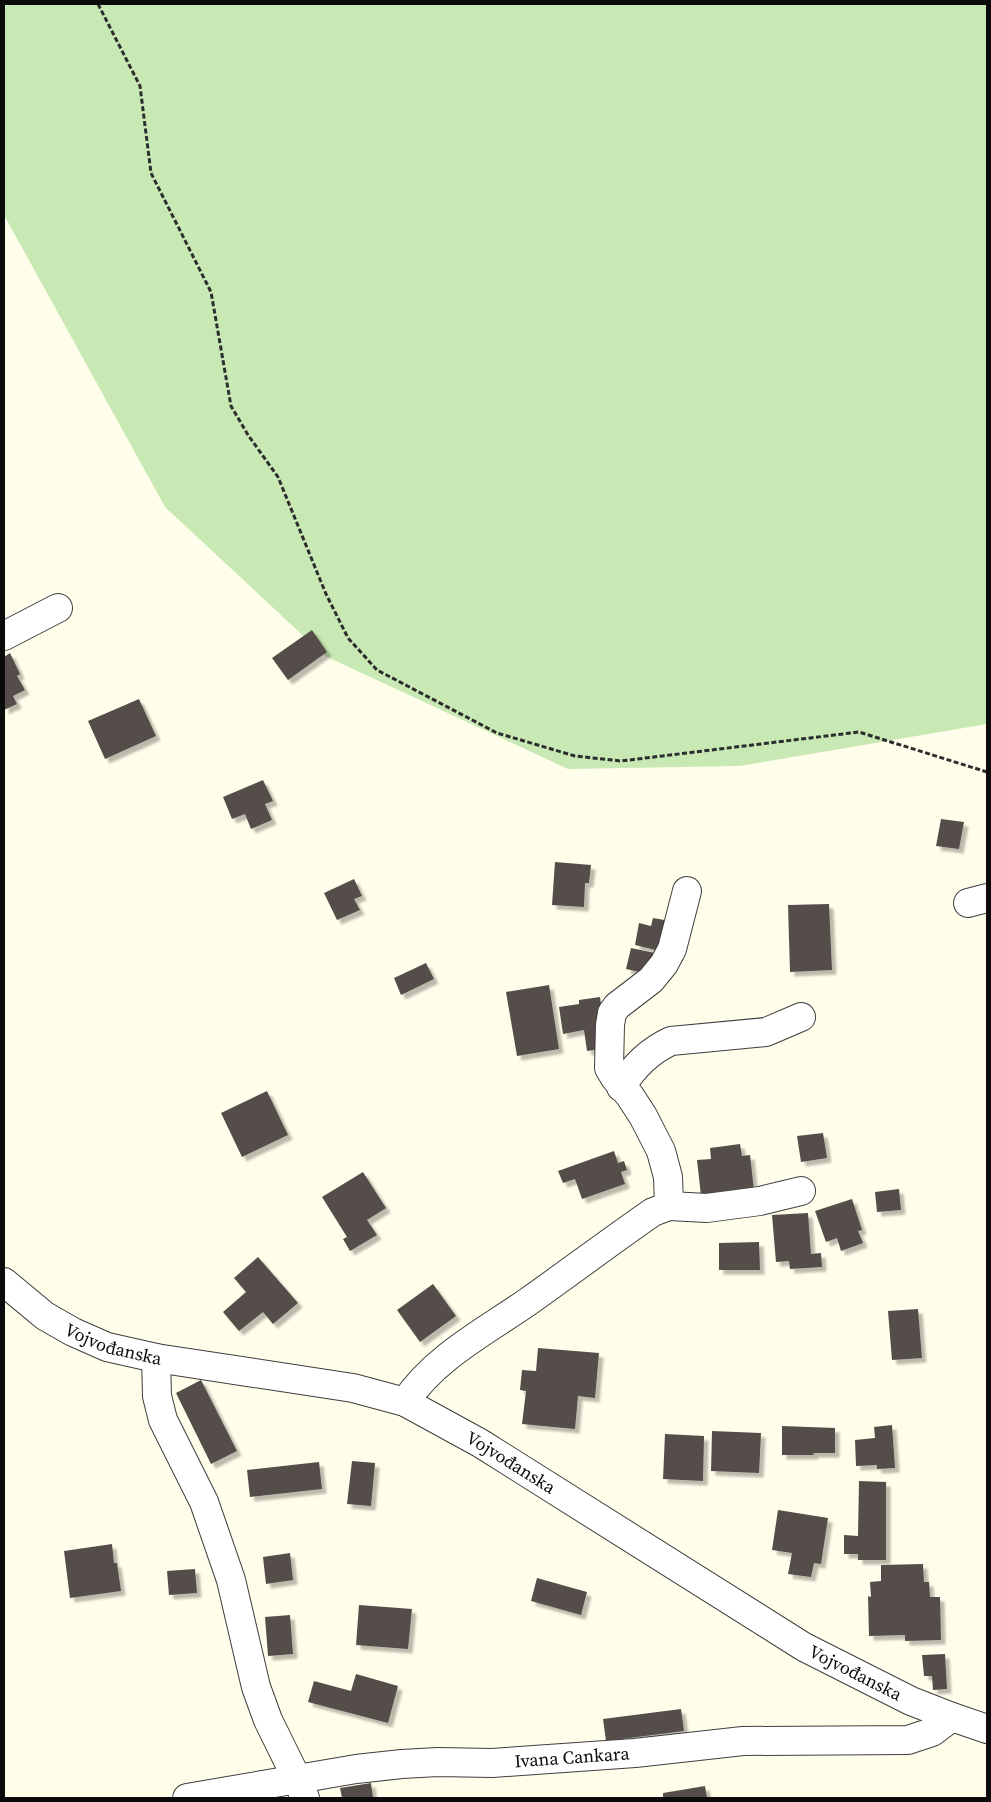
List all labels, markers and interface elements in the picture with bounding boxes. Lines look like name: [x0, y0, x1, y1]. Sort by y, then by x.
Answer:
street label: Vojvođanska: [60, 1317, 164, 1371]
street label: Vojvođanska: [462, 1425, 561, 1500]
street label: Vojvođanska: [805, 1639, 907, 1707]
street label: Ivana Cankara: [514, 1740, 631, 1773]

